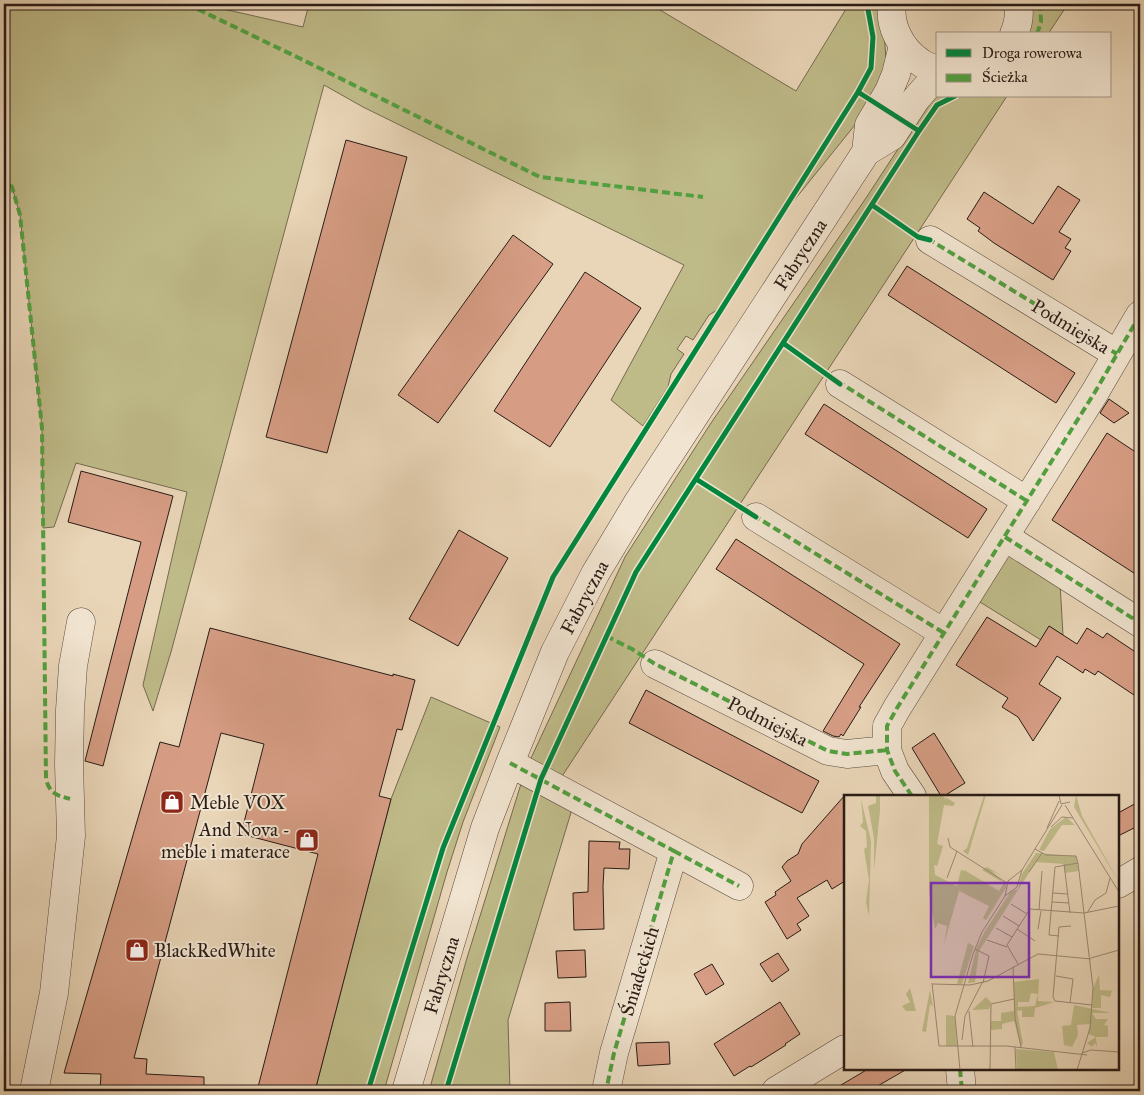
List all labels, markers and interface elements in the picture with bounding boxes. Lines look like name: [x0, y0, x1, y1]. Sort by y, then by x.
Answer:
legend: [936, 32, 1112, 98]
text: Droga rowerowa: [982, 44, 1083, 62]
text: Ścieżka: [982, 67, 1028, 86]
street label: Fabryczna: [769, 214, 832, 294]
street label: Podmiejska: [1028, 294, 1115, 359]
street label: Fabryczna: [555, 556, 614, 638]
street label: Podmiejska: [724, 691, 813, 752]
shop icon: Meble VOX: [159, 789, 185, 815]
place label: Meble VOX: [190, 791, 285, 814]
inset map: [844, 795, 1119, 1070]
place label: And Nova - meble i materace: [161, 818, 290, 863]
shop icon: And Nova - meble i materace: [294, 827, 320, 853]
street label: Śniadeckich: [614, 923, 664, 1019]
street label: Fabryczna: [419, 933, 464, 1017]
shop icon: BlackRedWhite: [124, 937, 150, 963]
place label: BlackRedWhite: [154, 939, 276, 962]

